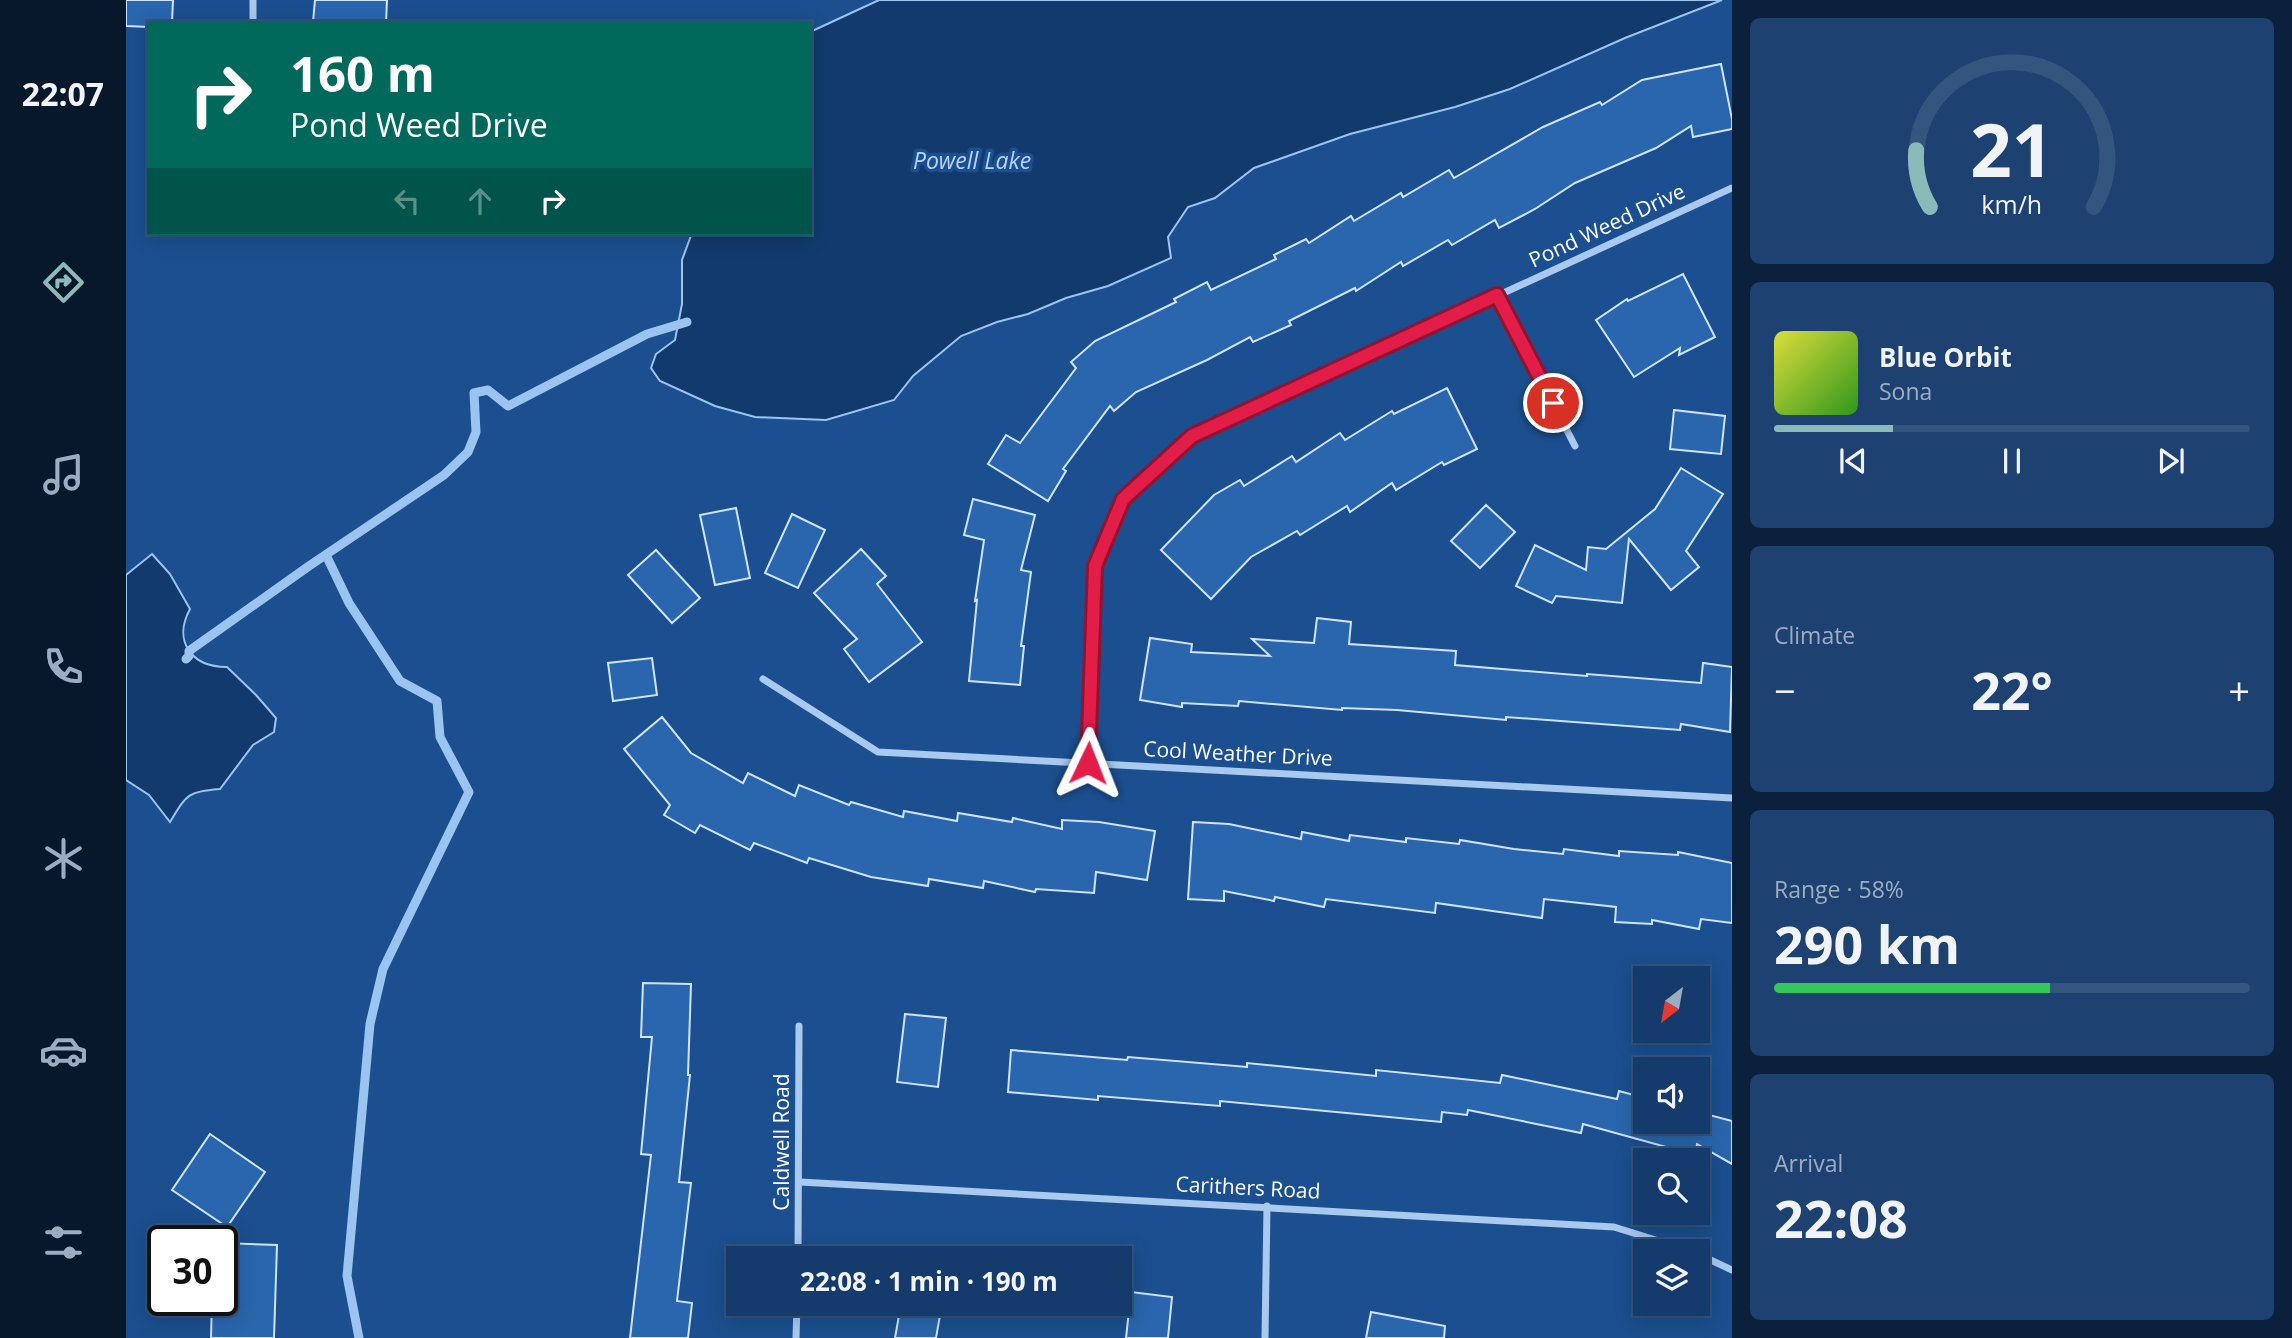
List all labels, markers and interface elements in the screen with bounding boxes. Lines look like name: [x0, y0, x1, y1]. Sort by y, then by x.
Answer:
text: 160 m: [290, 40, 435, 106]
icon: right: [175, 49, 266, 140]
text: 22:07: [22, 72, 104, 115]
text: 21: [1970, 99, 2054, 198]
text: Pond Weed Drive: [290, 103, 548, 146]
water label: Powell Lake: [913, 144, 1031, 176]
street label: Pond Weed Drive: [1524, 177, 1689, 274]
icon: left: [388, 182, 426, 220]
icon: ahead: [461, 182, 499, 220]
icon: right: [534, 182, 572, 220]
text: km/h: [1982, 187, 2042, 221]
icon: directions: [39, 258, 88, 307]
text: Blue Orbit: [1879, 339, 2012, 375]
pin: [1523, 373, 1583, 433]
text: Sona: [1879, 375, 1932, 407]
icon: arrive: [1534, 384, 1572, 422]
icon: previous: [1834, 442, 1872, 480]
icon: pause: [1993, 442, 2031, 480]
icon: next: [2152, 442, 2190, 480]
icon: music: [39, 450, 88, 499]
text: Climate: [1774, 619, 1855, 651]
icon: phone: [39, 642, 88, 691]
text: 22°: [1971, 654, 2053, 725]
text: −: [1774, 664, 1796, 716]
text: +: [2228, 664, 2250, 716]
position arrow: [1051, 726, 1125, 800]
street label: Cool Weather Drive: [1143, 734, 1334, 772]
icon: climate: [39, 834, 88, 883]
text: Range · 58%: [1774, 873, 1904, 905]
text: 290 km: [1774, 908, 1960, 979]
north arrow: [1633, 966, 1710, 1043]
map controls: [1633, 966, 1710, 1316]
icon: car: [39, 1026, 88, 1075]
button: sound: [1633, 1057, 1710, 1134]
street label: Caldwell Road: [767, 1073, 795, 1211]
text: Arrival: [1774, 1147, 1843, 1179]
button: search: [1633, 1148, 1710, 1225]
street label: Carithers Road: [1175, 1169, 1321, 1205]
text: 22:08: [1774, 1182, 1908, 1253]
icon: filters: [39, 1218, 88, 1267]
speed limit sign: 30: [147, 1225, 238, 1316]
button: layers: [1633, 1239, 1710, 1316]
text: 22:08 · 1 min · 190 m: [800, 1263, 1058, 1299]

